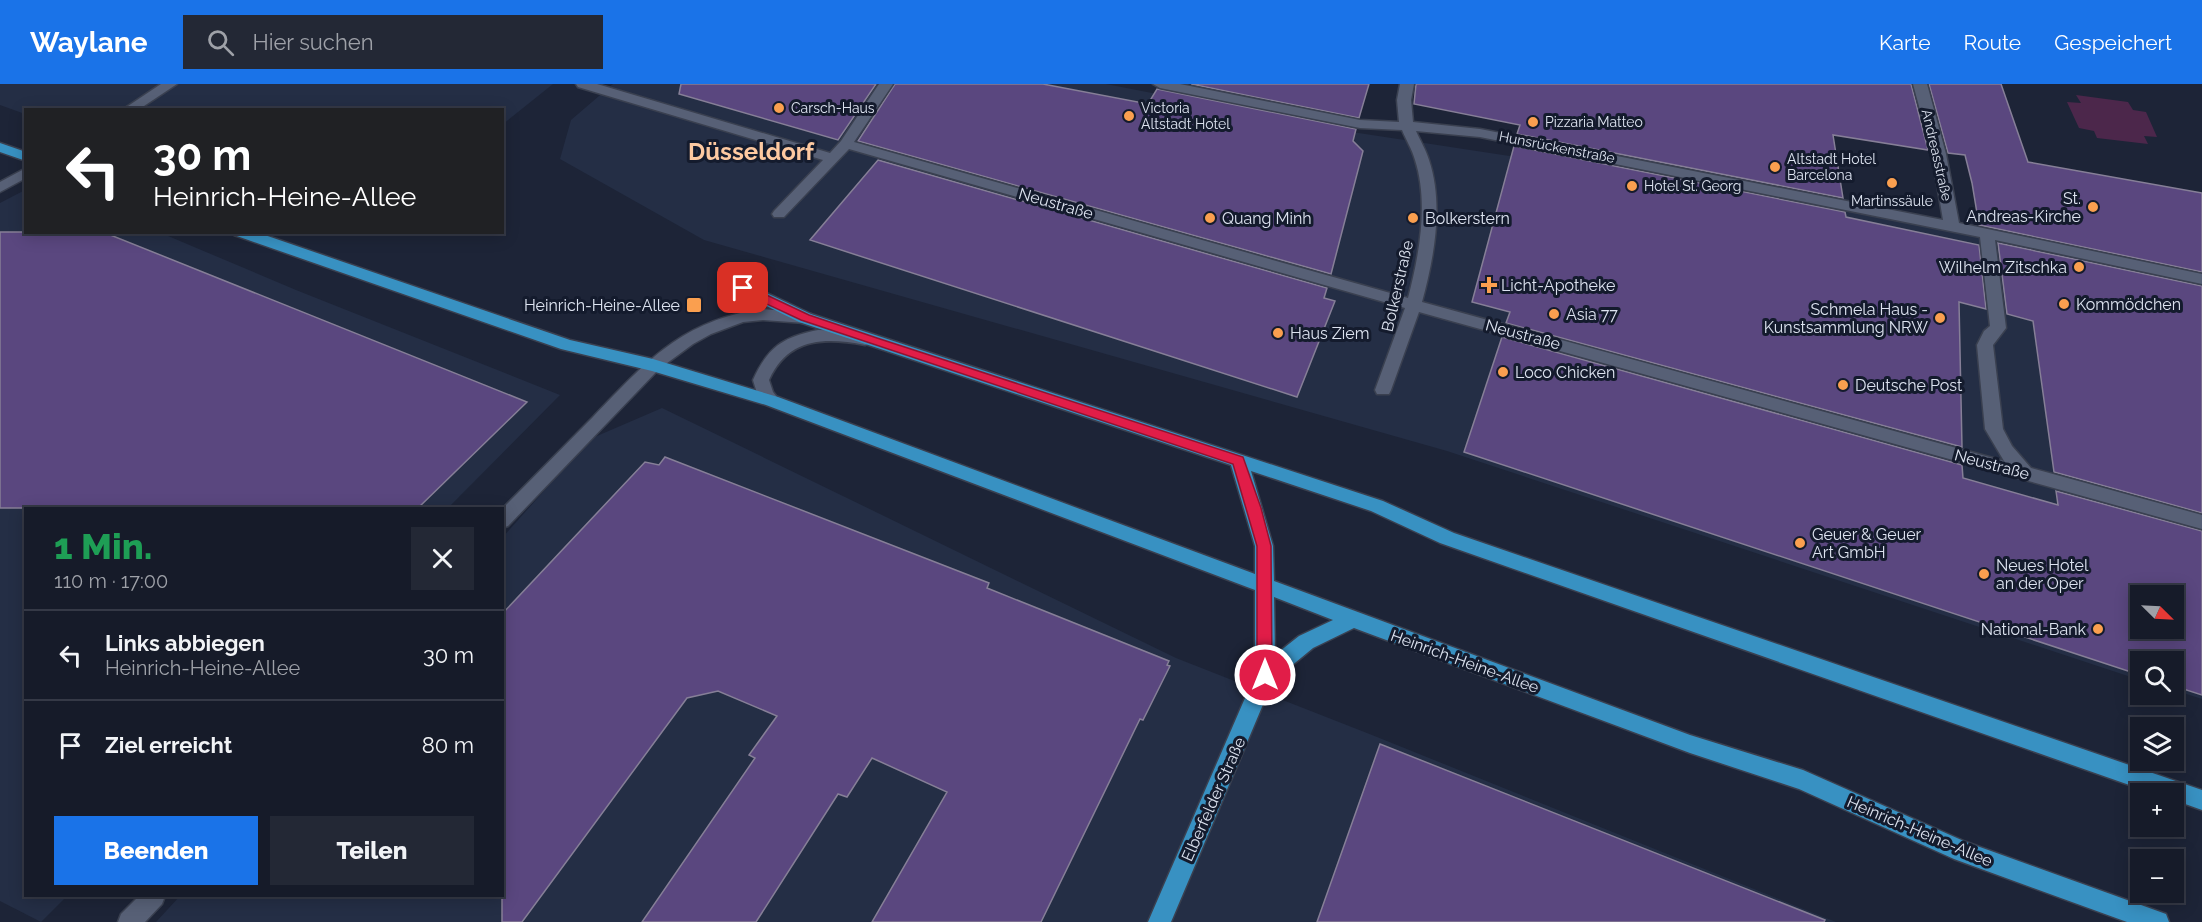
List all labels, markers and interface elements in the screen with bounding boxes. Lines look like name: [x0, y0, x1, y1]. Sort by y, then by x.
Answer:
search box: [183, 15, 603, 69]
text: Waylane: [30, 26, 147, 59]
icon: search: [204, 26, 237, 59]
text: Hier suchen: [252, 29, 374, 55]
text: Karte: [1879, 30, 1931, 55]
text: Route: [1964, 30, 2021, 55]
text: Gespeichert: [2054, 30, 2172, 55]
place label: Carsch-Haus: [791, 100, 875, 116]
place label: Victoria Altstadt Hotel: [1141, 100, 1230, 132]
marker: Carsch-Haus: [772, 101, 786, 115]
street label: Andreasstraße: [1919, 108, 1955, 202]
marker: Victoria Altstadt Hotel: [1122, 109, 1136, 123]
place label: Pizzaria Matteo: [1545, 114, 1643, 130]
marker: Pizzaria Matteo: [1526, 115, 1540, 129]
street label: Hunsrückenstraße: [1498, 128, 1616, 166]
text: 30 m: [153, 131, 251, 180]
icon: left: [54, 132, 132, 210]
district label: Düsseldorf: [688, 137, 815, 166]
place label: Altstadt Hotel Barcelona: [1787, 151, 1876, 183]
marker: Altstadt Hotel Barcelona: [1768, 160, 1782, 174]
marker: Martinssäule: [1885, 176, 1899, 190]
place label: Hotel St. Georg: [1644, 178, 1741, 194]
marker: Hotel St. Georg: [1625, 179, 1639, 193]
text: Heinrich-Heine-Allee: [153, 181, 416, 212]
street label: Neustraße: [1016, 184, 1095, 223]
place label: St. Andreas-Kirche: [1966, 189, 2081, 226]
place label: Martinssäule: [1851, 193, 1933, 209]
marker: St. Andreas-Kirche: [2086, 200, 2100, 214]
place label: Quang Minh: [1222, 209, 1312, 228]
place label: Bolkerstern: [1425, 209, 1510, 228]
marker: Quang Minh: [1203, 211, 1217, 225]
marker: Bolkerstern: [1406, 211, 1420, 225]
street label: Bolkerstraße: [1378, 239, 1417, 334]
place label: Wilhelm Zitschka: [1939, 258, 2067, 277]
marker: Wilhelm Zitschka: [2072, 260, 2086, 274]
pin: [717, 262, 768, 313]
icon: arrive: [726, 271, 759, 304]
place label: Licht-Apotheke: [1501, 276, 1615, 295]
marker: Licht-Apotheke: [1482, 278, 1496, 292]
place label: Kommödchen: [2076, 295, 2181, 314]
place label: Heinrich-Heine-Allee: [524, 296, 680, 315]
marker: Heinrich-Heine-Allee: [685, 296, 703, 314]
marker: Kommödchen: [2057, 297, 2071, 311]
place label: Schmela Haus - Kunstsammlung NRW: [1764, 300, 1928, 337]
place label: Asia 77: [1566, 305, 1618, 324]
marker: Asia 77: [1547, 307, 1561, 321]
marker: Schmela Haus - Kunstsammlung NRW: [1933, 311, 1947, 325]
street label: Neustraße: [1483, 315, 1562, 354]
place label: Haus Ziem: [1290, 324, 1369, 343]
marker: Haus Ziem: [1271, 326, 1285, 340]
place label: Loco Chicken: [1515, 363, 1615, 382]
marker: Loco Chicken: [1496, 365, 1510, 379]
place label: Deutsche Post: [1855, 376, 1963, 395]
marker: Deutsche Post: [1836, 378, 1850, 392]
street label: Neustraße: [1952, 445, 2031, 484]
text: 1 Min.: [54, 525, 152, 567]
place label: Geuer & Geuer Art GmbH: [1812, 525, 1922, 562]
button: close: [411, 527, 474, 590]
marker: Geuer & Geuer Art GmbH: [1793, 536, 1807, 550]
place label: Neues Hotel an der Oper: [1996, 556, 2089, 593]
marker: Neues Hotel an der Oper: [1977, 567, 1991, 581]
text: 110 m · 17:00: [54, 569, 168, 593]
north arrow: [2130, 585, 2184, 639]
map controls: [2130, 585, 2184, 903]
place label: National-Bank: [1981, 620, 2087, 639]
marker: National-Bank: [2091, 622, 2105, 636]
street label: Heinrich-Heine-Allee: [1388, 626, 1541, 697]
text: Links abbiegen: [105, 630, 265, 656]
icon: left: [54, 639, 87, 672]
text: 30 m: [423, 642, 474, 668]
position arrow: [1233, 643, 1297, 707]
button: search: [2130, 651, 2184, 705]
text: Heinrich-Heine-Allee: [105, 656, 300, 680]
button: layers: [2130, 717, 2184, 771]
icon: arrive: [54, 729, 87, 762]
text: Ziel erreicht: [105, 732, 232, 758]
text: 80 m: [422, 732, 474, 758]
street label: Elberfelder Straße: [1178, 734, 1249, 864]
button: +: [2130, 783, 2184, 837]
street label: Heinrich-Heine-Allee: [1844, 792, 1995, 871]
button: Beenden: [54, 816, 258, 885]
button: Teilen: [270, 816, 474, 885]
button: −: [2130, 849, 2184, 903]

